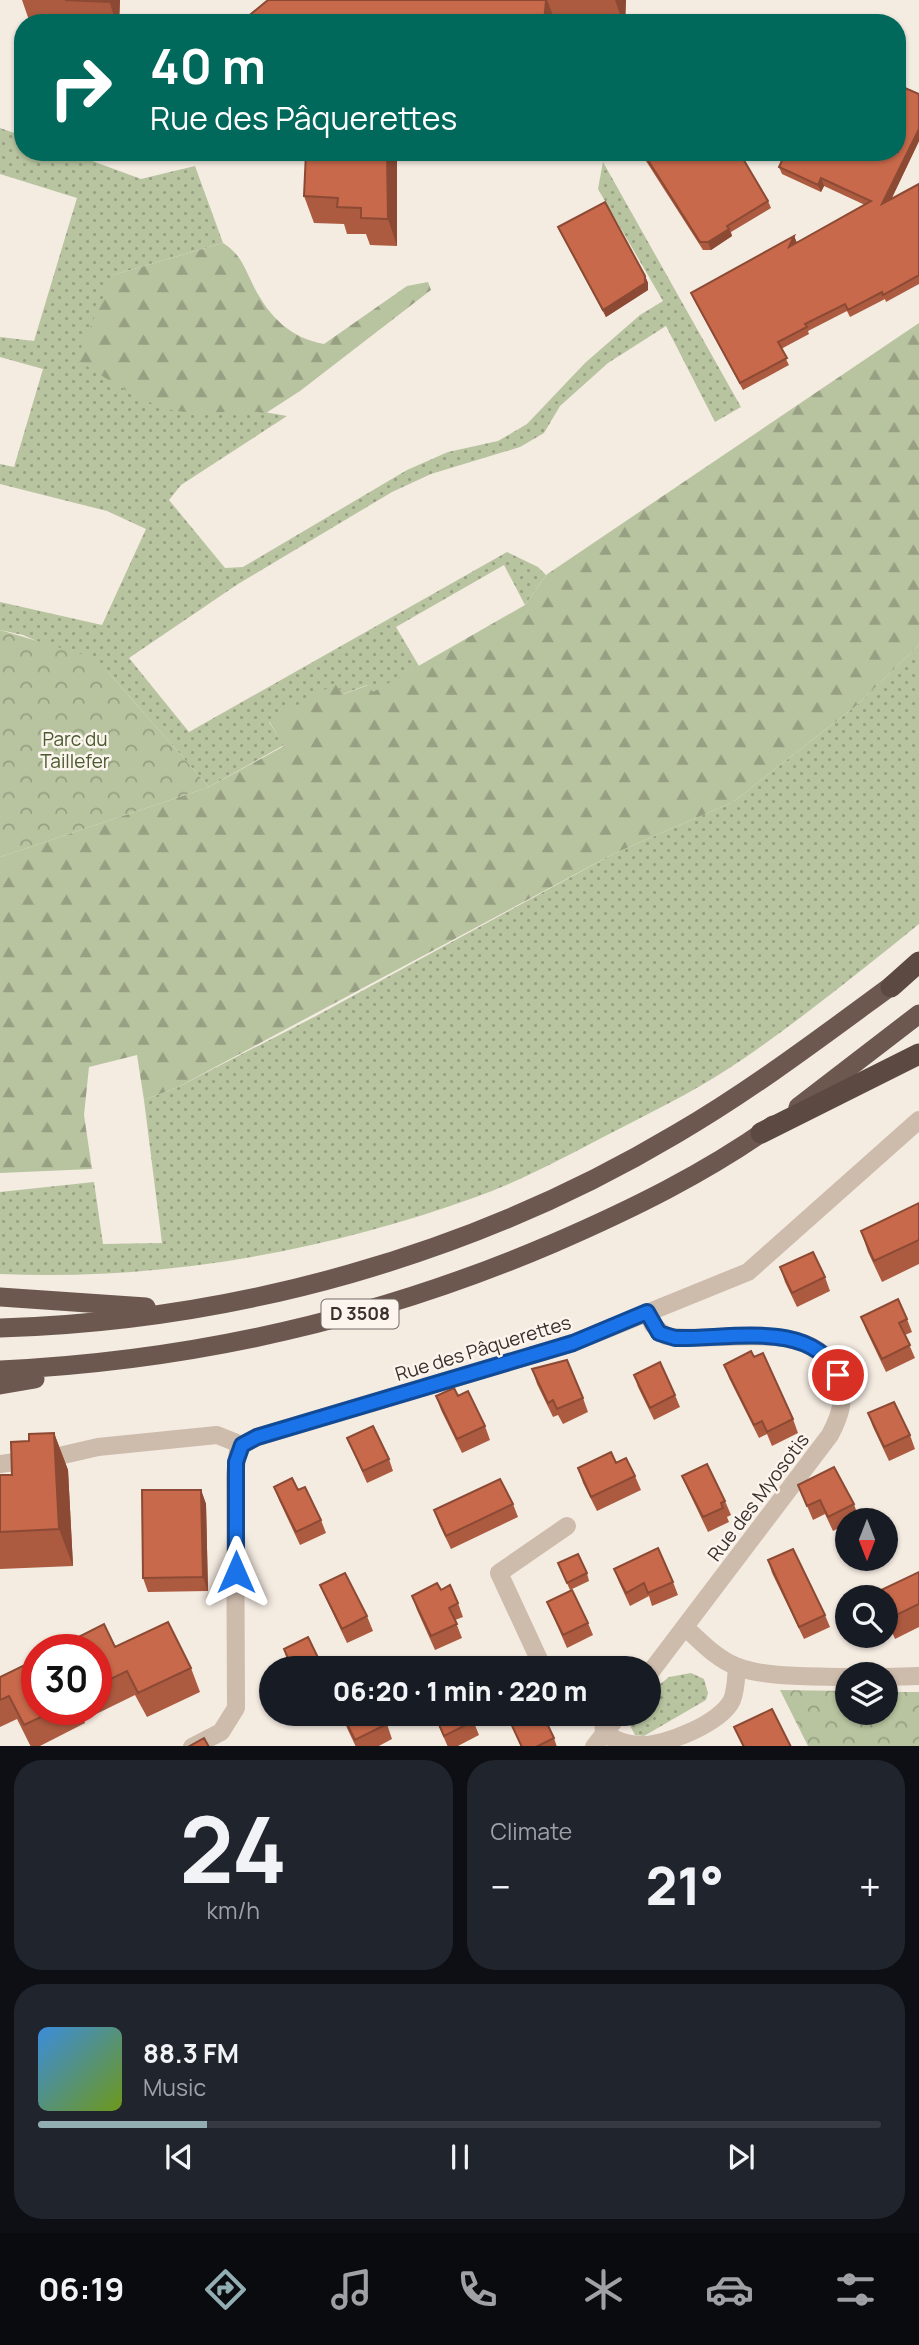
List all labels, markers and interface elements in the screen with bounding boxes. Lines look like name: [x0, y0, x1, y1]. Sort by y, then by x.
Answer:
text: 40 m: [150, 32, 266, 99]
icon: right: [35, 42, 126, 133]
text: Rue des Pâquerettes: [150, 96, 457, 140]
park label: Parc du Taillefer: [40, 726, 110, 774]
road number: D 3508: [322, 1300, 398, 1329]
street label: Rue des Pâquerettes: [392, 1309, 574, 1387]
pin: [808, 1345, 868, 1405]
icon: arrive: [819, 1356, 857, 1394]
street label: Rue des Myosotis: [701, 1428, 815, 1566]
north arrow: [835, 1508, 898, 1572]
map controls: [835, 1508, 898, 1725]
position arrow: [199, 1535, 273, 1609]
button: search: [835, 1585, 898, 1648]
speed limit sign: 30: [21, 1634, 112, 1725]
button: layers: [835, 1662, 898, 1725]
text: 06:20 · 1 min · 220 m: [333, 1673, 587, 1709]
text: 24: [179, 1786, 287, 1910]
text: Climate: [491, 1815, 572, 1847]
text: 21°: [646, 1850, 724, 1921]
text: −: [491, 1860, 511, 1912]
text: +: [859, 1860, 881, 1912]
text: km/h: [207, 1894, 260, 1926]
text: 88.3 FM: [143, 2035, 239, 2071]
text: Music: [143, 2071, 206, 2103]
icon: previous: [160, 2138, 198, 2176]
icon: pause: [441, 2138, 479, 2176]
icon: next: [722, 2138, 760, 2176]
icon: directions: [201, 2265, 250, 2314]
icon: music: [327, 2265, 376, 2314]
icon: phone: [453, 2265, 502, 2314]
icon: climate: [579, 2265, 628, 2314]
icon: car: [705, 2265, 754, 2314]
icon: filters: [831, 2265, 880, 2314]
text: 06:19: [39, 2267, 124, 2311]

